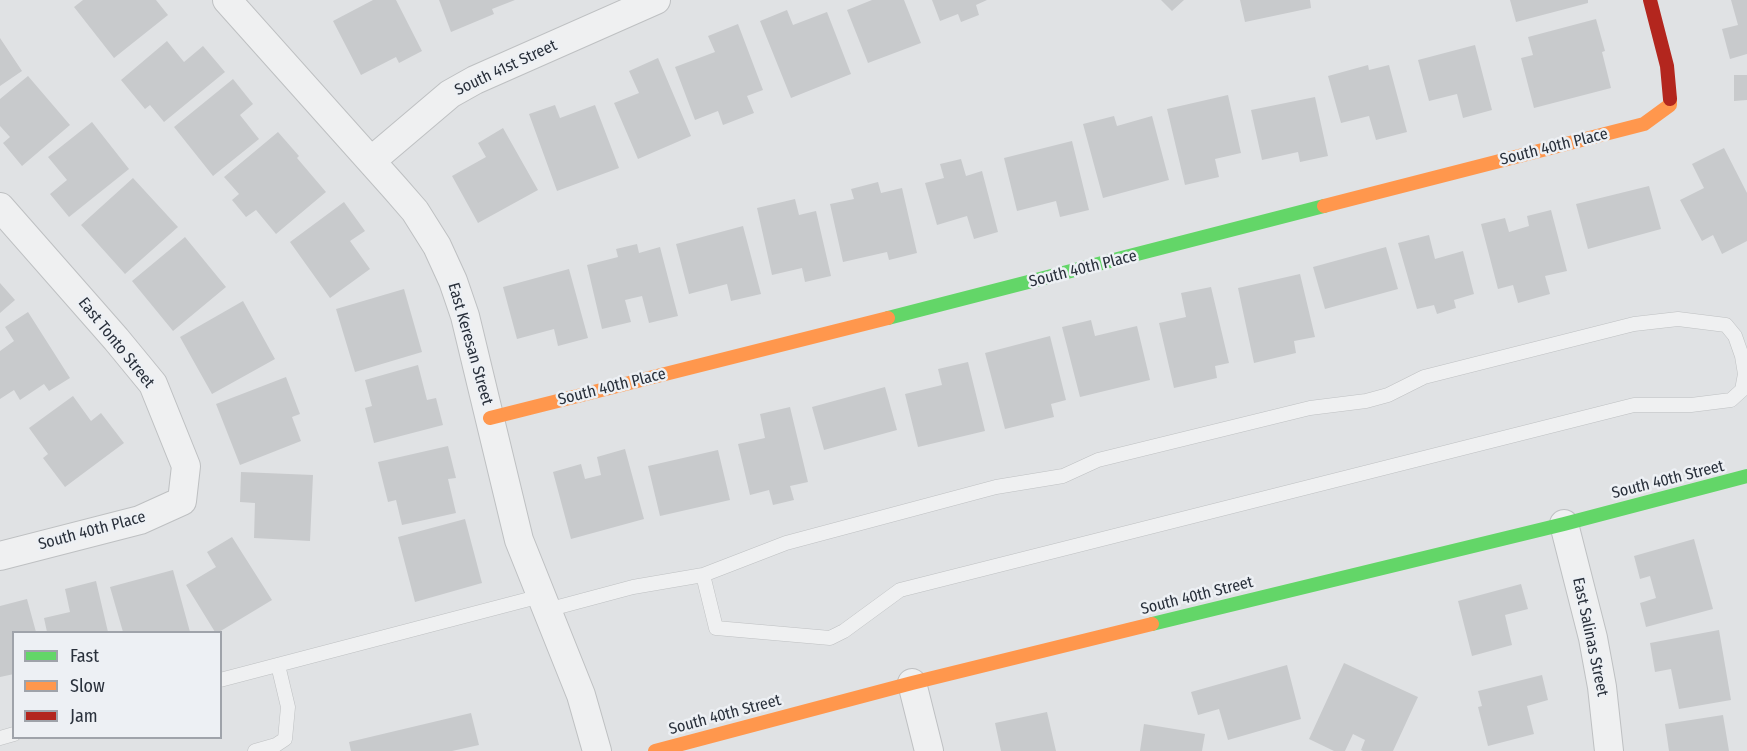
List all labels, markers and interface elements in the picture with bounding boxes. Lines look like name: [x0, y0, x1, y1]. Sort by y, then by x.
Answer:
street label: South 41st Street: [452, 36, 560, 100]
street label: South 40th Place: [1498, 124, 1610, 170]
street label: South 40th Place: [1027, 246, 1139, 292]
street label: East Keresan Street: [443, 281, 497, 407]
street label: East Tonto Street: [74, 294, 158, 392]
street label: South 40th Place: [556, 364, 668, 410]
street label: South 40th Street: [1610, 457, 1726, 503]
street label: South 40th Place: [36, 507, 148, 555]
street label: South 40th Street: [1139, 573, 1255, 619]
street label: East Salinas Street: [1568, 576, 1612, 698]
legend: [12, 631, 222, 739]
text: Fast: [70, 645, 99, 667]
text: Slow: [70, 675, 105, 697]
street label: South 40th Street: [667, 691, 783, 739]
text: Jam: [70, 705, 98, 727]

